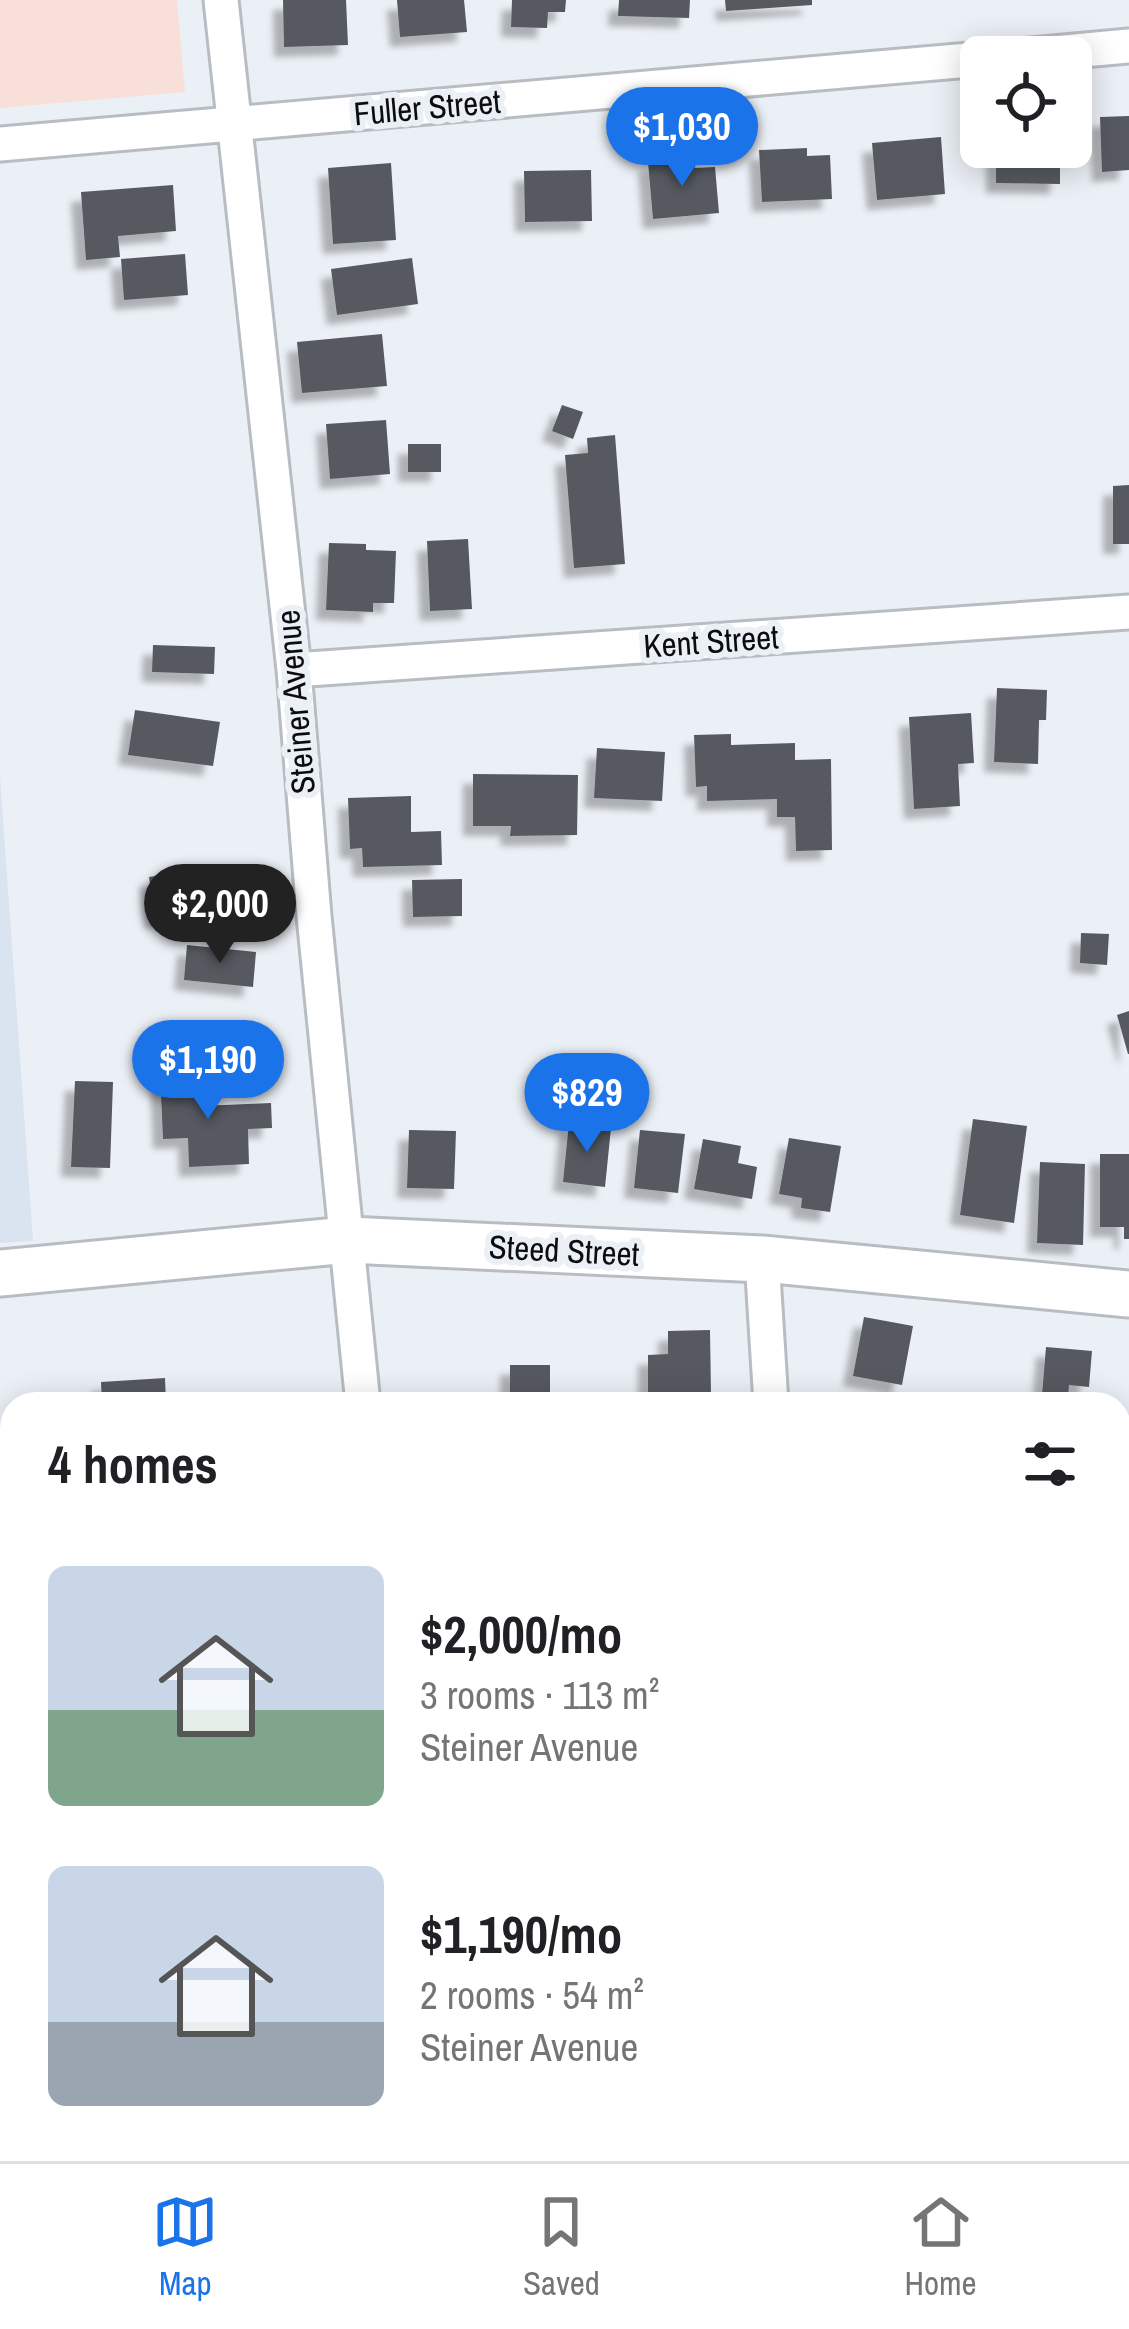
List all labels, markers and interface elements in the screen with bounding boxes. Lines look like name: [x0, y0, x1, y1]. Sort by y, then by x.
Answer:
map controls: [960, 36, 1092, 168]
button: locate: [960, 36, 1092, 168]
street label: Fuller Street: [352, 79, 502, 135]
pin: $1,030: [584, 87, 780, 189]
text: $1,030: [633, 100, 731, 152]
street label: Steiner Avenue: [265, 608, 325, 796]
street label: Kent Street: [642, 614, 780, 668]
pin: $2,000: [122, 864, 318, 966]
text: $2,000: [171, 877, 269, 929]
pin: $1,190: [110, 1020, 306, 1122]
text: $1,190: [159, 1033, 257, 1085]
pin: $829: [516, 1053, 658, 1155]
text: $829: [551, 1066, 623, 1118]
street label: Steed Street: [488, 1224, 640, 1276]
text: 4 homes: [48, 1430, 218, 1499]
icon: filters: [1017, 1431, 1083, 1497]
text: $2,000/mo: [420, 1600, 622, 1669]
icon: home: [144, 1614, 288, 1758]
text: 3 rooms · 113 m²: [420, 1669, 659, 1721]
text: Steiner Avenue: [420, 1721, 638, 1773]
text: $1,190/mo: [420, 1900, 622, 1969]
icon: home: [144, 1914, 288, 2058]
text: 2 rooms · 54 m²: [420, 1969, 644, 2021]
text: Steiner Avenue: [420, 2021, 638, 2073]
tab: Map: [152, 2189, 218, 2305]
tab: Saved: [523, 2189, 600, 2305]
tab: Home: [904, 2189, 977, 2305]

